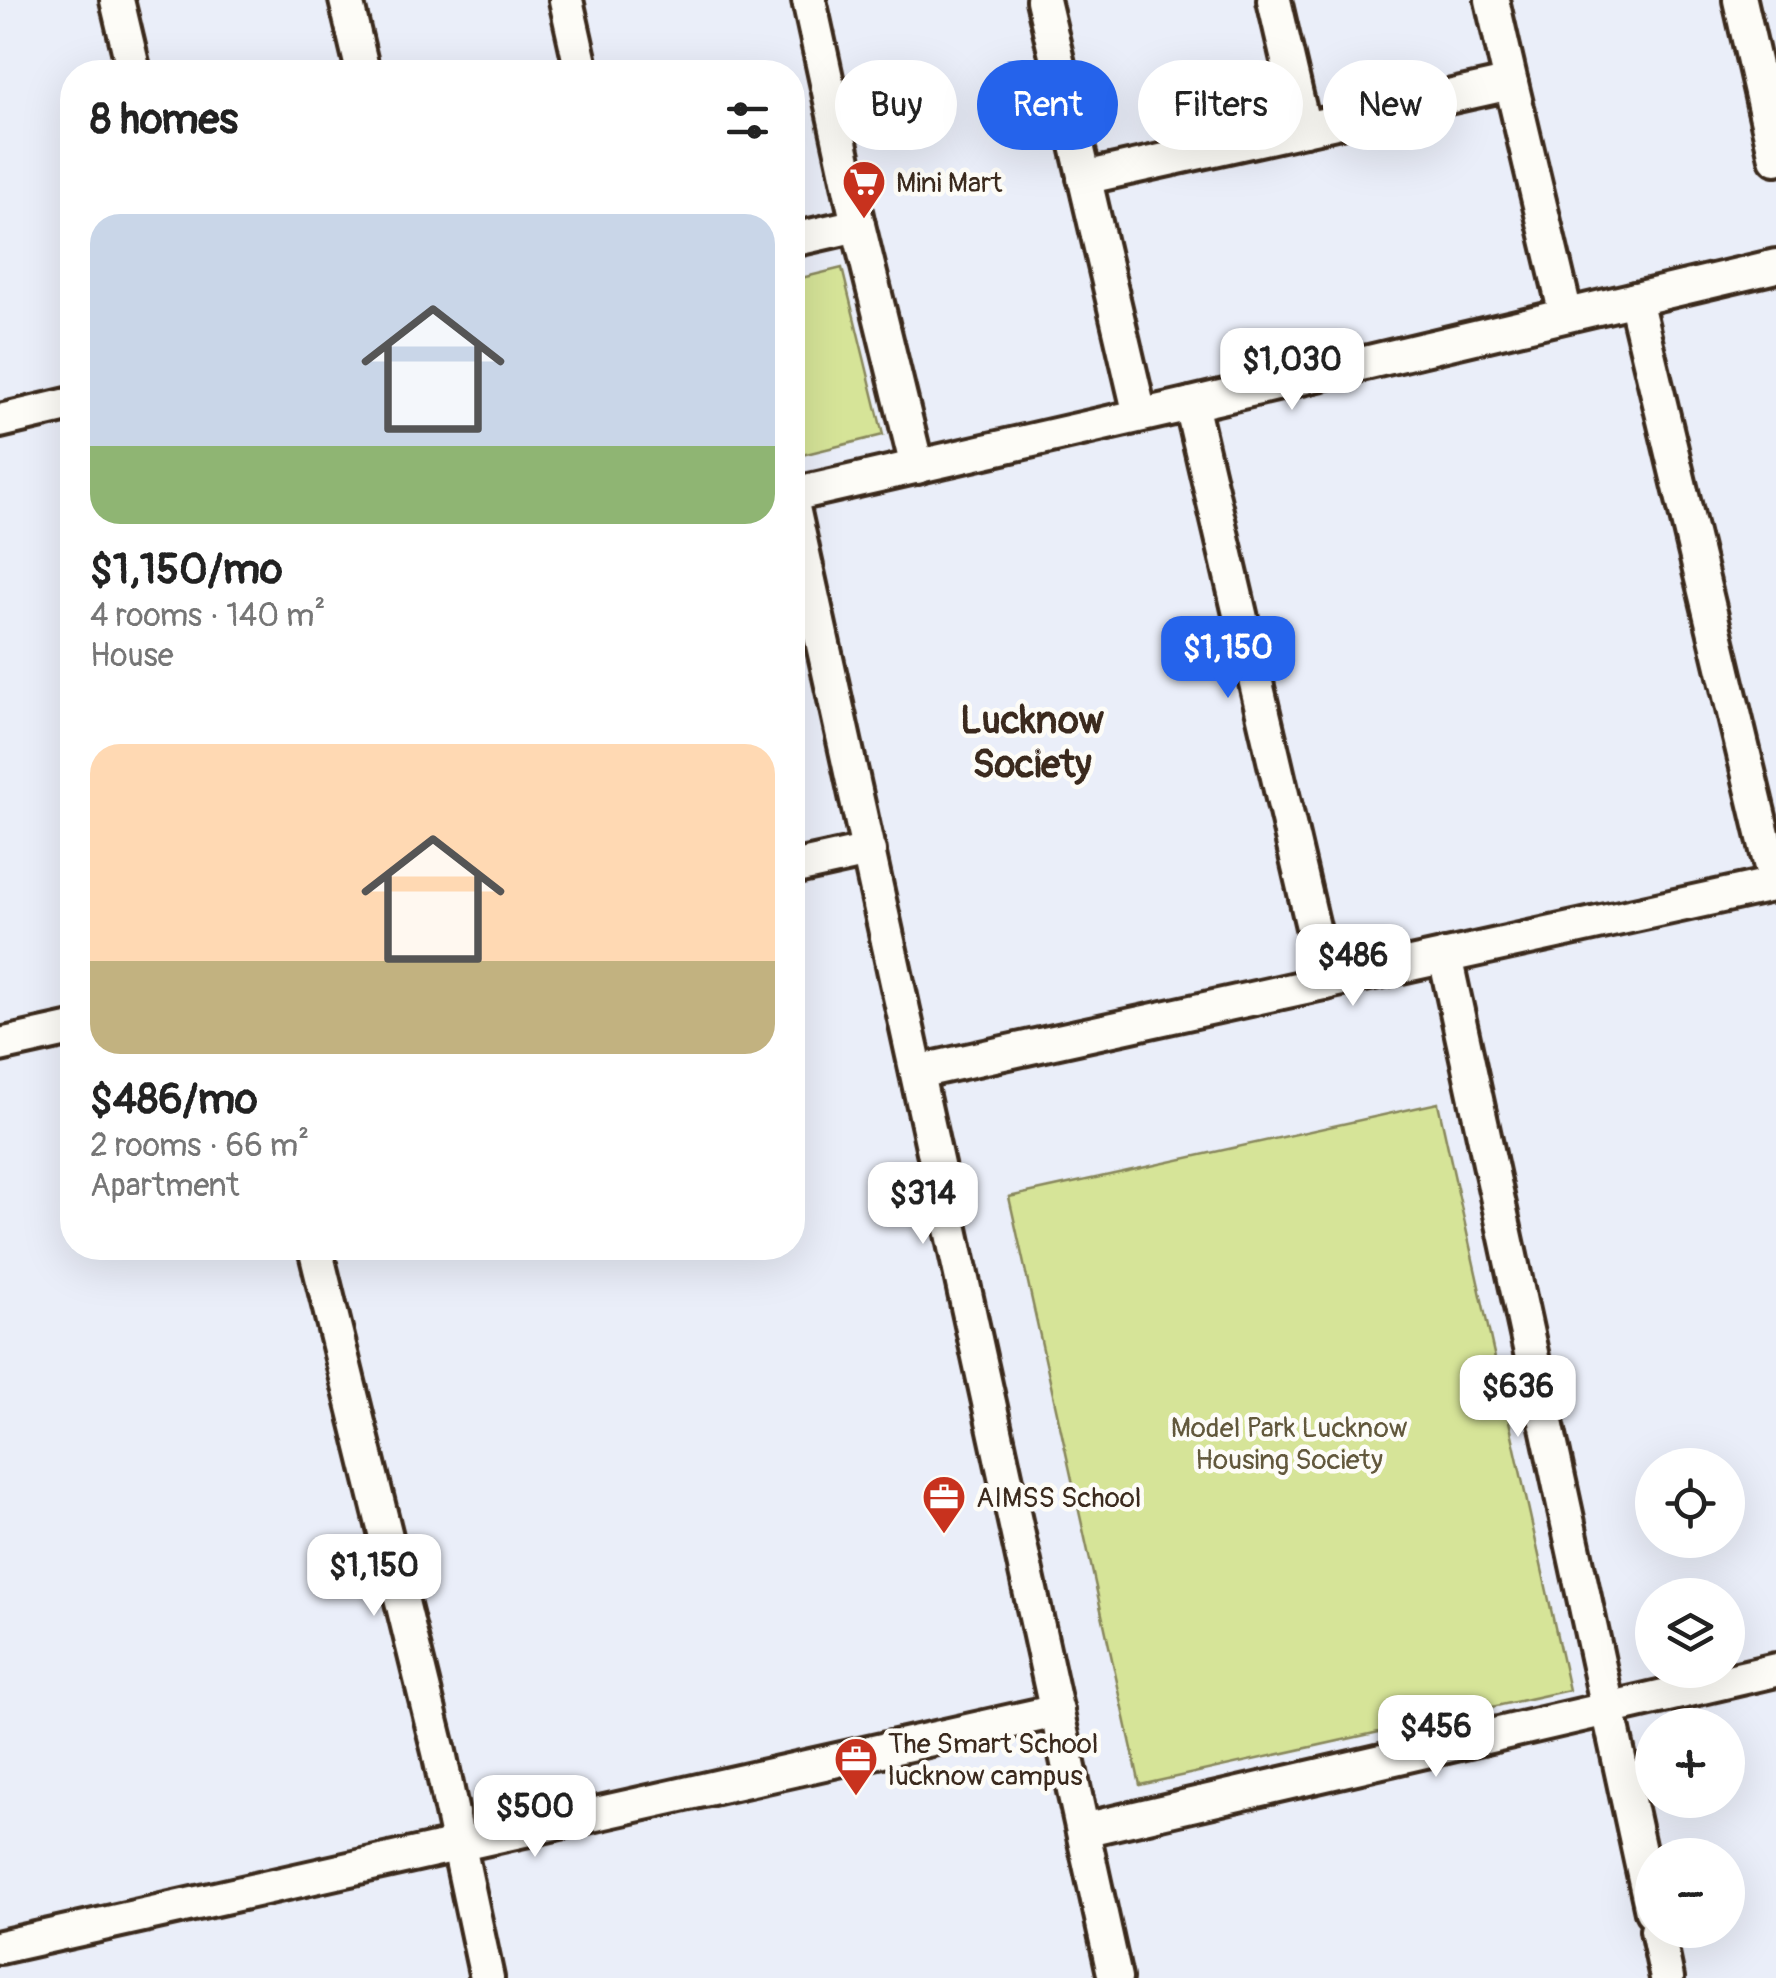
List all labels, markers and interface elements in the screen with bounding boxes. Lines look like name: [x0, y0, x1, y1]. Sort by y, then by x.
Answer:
chip: Buy: [835, 60, 957, 150]
chip: Rent: [977, 60, 1118, 150]
chip: Filters: [1138, 60, 1303, 150]
chip: New: [1323, 60, 1457, 150]
icon: filters: [720, 93, 775, 148]
text: 8 homes: [90, 94, 238, 146]
supermarket icon: Mini Mart: [841, 159, 887, 220]
place label: Mini Mart: [896, 166, 1003, 201]
icon: home: [343, 279, 523, 459]
pin: $1,030: [1211, 328, 1373, 413]
text: $1,030: [1242, 340, 1342, 380]
text: $1,150/mo: [90, 544, 283, 596]
text: 4 rooms · 140 m²: [90, 596, 325, 636]
pin: $1,150: [1147, 616, 1309, 701]
text: $1,150: [1183, 628, 1273, 668]
text: House: [90, 636, 174, 676]
district label: Lucknow Society: [960, 697, 1104, 789]
icon: home: [343, 809, 523, 989]
pin: $486: [1294, 924, 1412, 1009]
text: $486: [1318, 936, 1388, 976]
text: $486/mo: [90, 1074, 258, 1126]
text: 2 rooms · 66 m²: [90, 1126, 309, 1166]
pin: $314: [864, 1162, 982, 1247]
text: Apartment: [90, 1166, 239, 1206]
text: $314: [890, 1174, 956, 1214]
pin: $636: [1459, 1355, 1577, 1440]
text: $636: [1482, 1367, 1554, 1407]
park label: Model Park Lucknow Housing Society: [1171, 1411, 1407, 1478]
map controls: [1635, 1448, 1745, 1948]
button: locate: [1635, 1448, 1745, 1558]
office icon: AIMSS School: [921, 1474, 967, 1535]
place label: AIMSS School: [976, 1481, 1141, 1516]
pin: $1,150: [293, 1534, 455, 1619]
text: $1,150: [329, 1546, 419, 1586]
button: layers: [1635, 1578, 1745, 1688]
pin: $456: [1377, 1695, 1495, 1780]
text: $456: [1400, 1707, 1472, 1747]
button: +: [1635, 1708, 1745, 1818]
place label: The Smart School lucknow campus: [888, 1727, 1099, 1794]
office icon: The Smart School lucknow campus: [833, 1736, 879, 1797]
pin: $500: [476, 1775, 594, 1860]
text: $500: [496, 1787, 574, 1827]
button: −: [1635, 1838, 1745, 1948]

